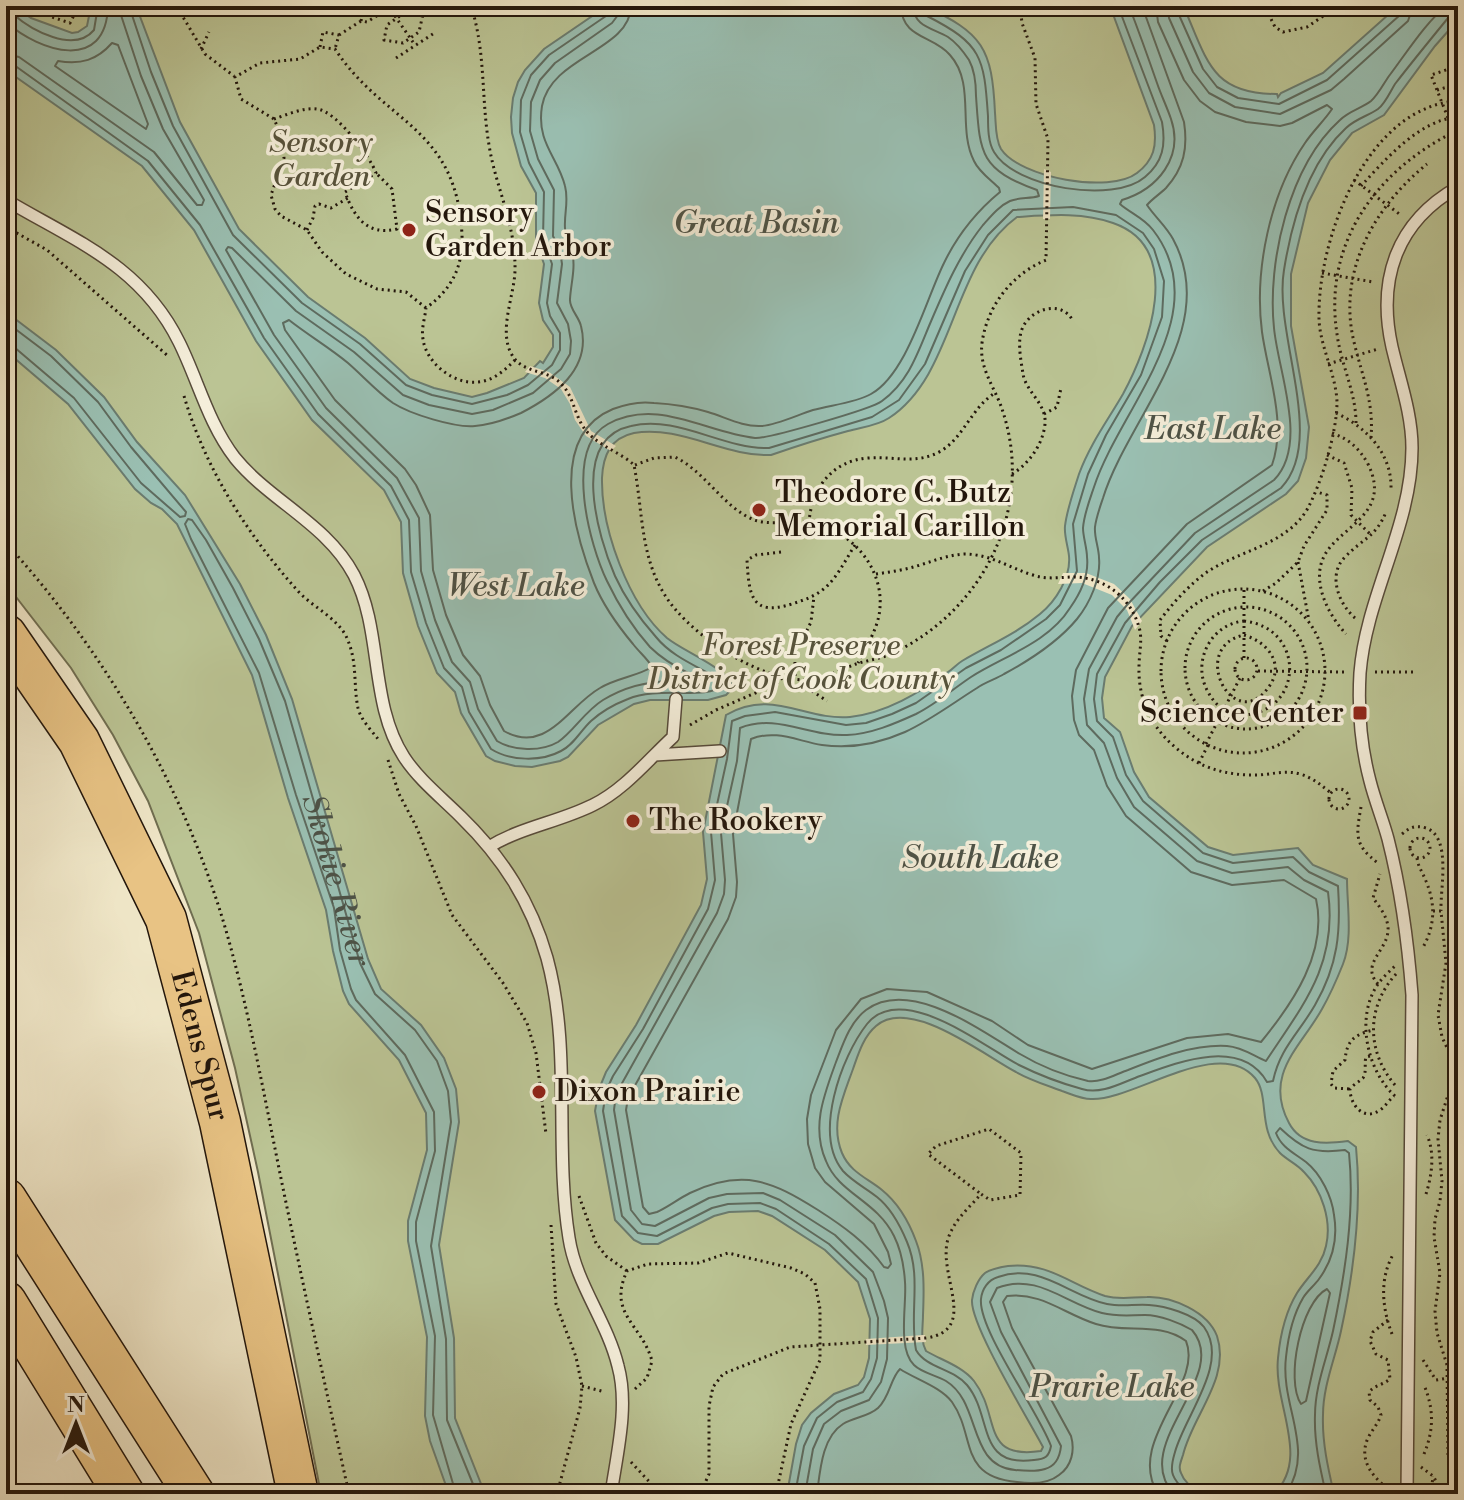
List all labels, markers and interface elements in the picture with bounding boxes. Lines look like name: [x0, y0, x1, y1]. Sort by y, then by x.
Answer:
park label: Sensory Garden: [269, 124, 374, 196]
place label: Sensory Garden Arbor: [425, 194, 612, 266]
water label: Great Basin: [673, 203, 840, 243]
marker: Sensory Garden Arbor: [400, 221, 418, 239]
water label: East Lake: [1143, 409, 1281, 449]
place label: Theodore C. Butz Memorial Carillon: [775, 474, 1025, 546]
marker: Theodore C. Butz Memorial Carillon: [750, 501, 768, 519]
water label: West Lake: [447, 566, 585, 606]
park label: Forest Preserve District of Cook County: [646, 627, 956, 699]
place label: Science Center: [1140, 694, 1344, 732]
marker: Science Center: [1351, 704, 1369, 722]
water label: Skokie River: [293, 790, 380, 972]
place label: The Rookery: [649, 802, 823, 840]
marker: The Rookery: [624, 812, 642, 830]
water label: South Lake: [902, 838, 1058, 878]
street label: Edens Spur: [161, 966, 238, 1125]
place label: Dixon Prairie: [555, 1073, 741, 1111]
marker: Dixon Prairie: [530, 1083, 548, 1101]
water label: Prarie Lake: [1029, 1367, 1195, 1407]
north arrow: [36, 1384, 116, 1464]
text: N: [67, 1392, 85, 1419]

